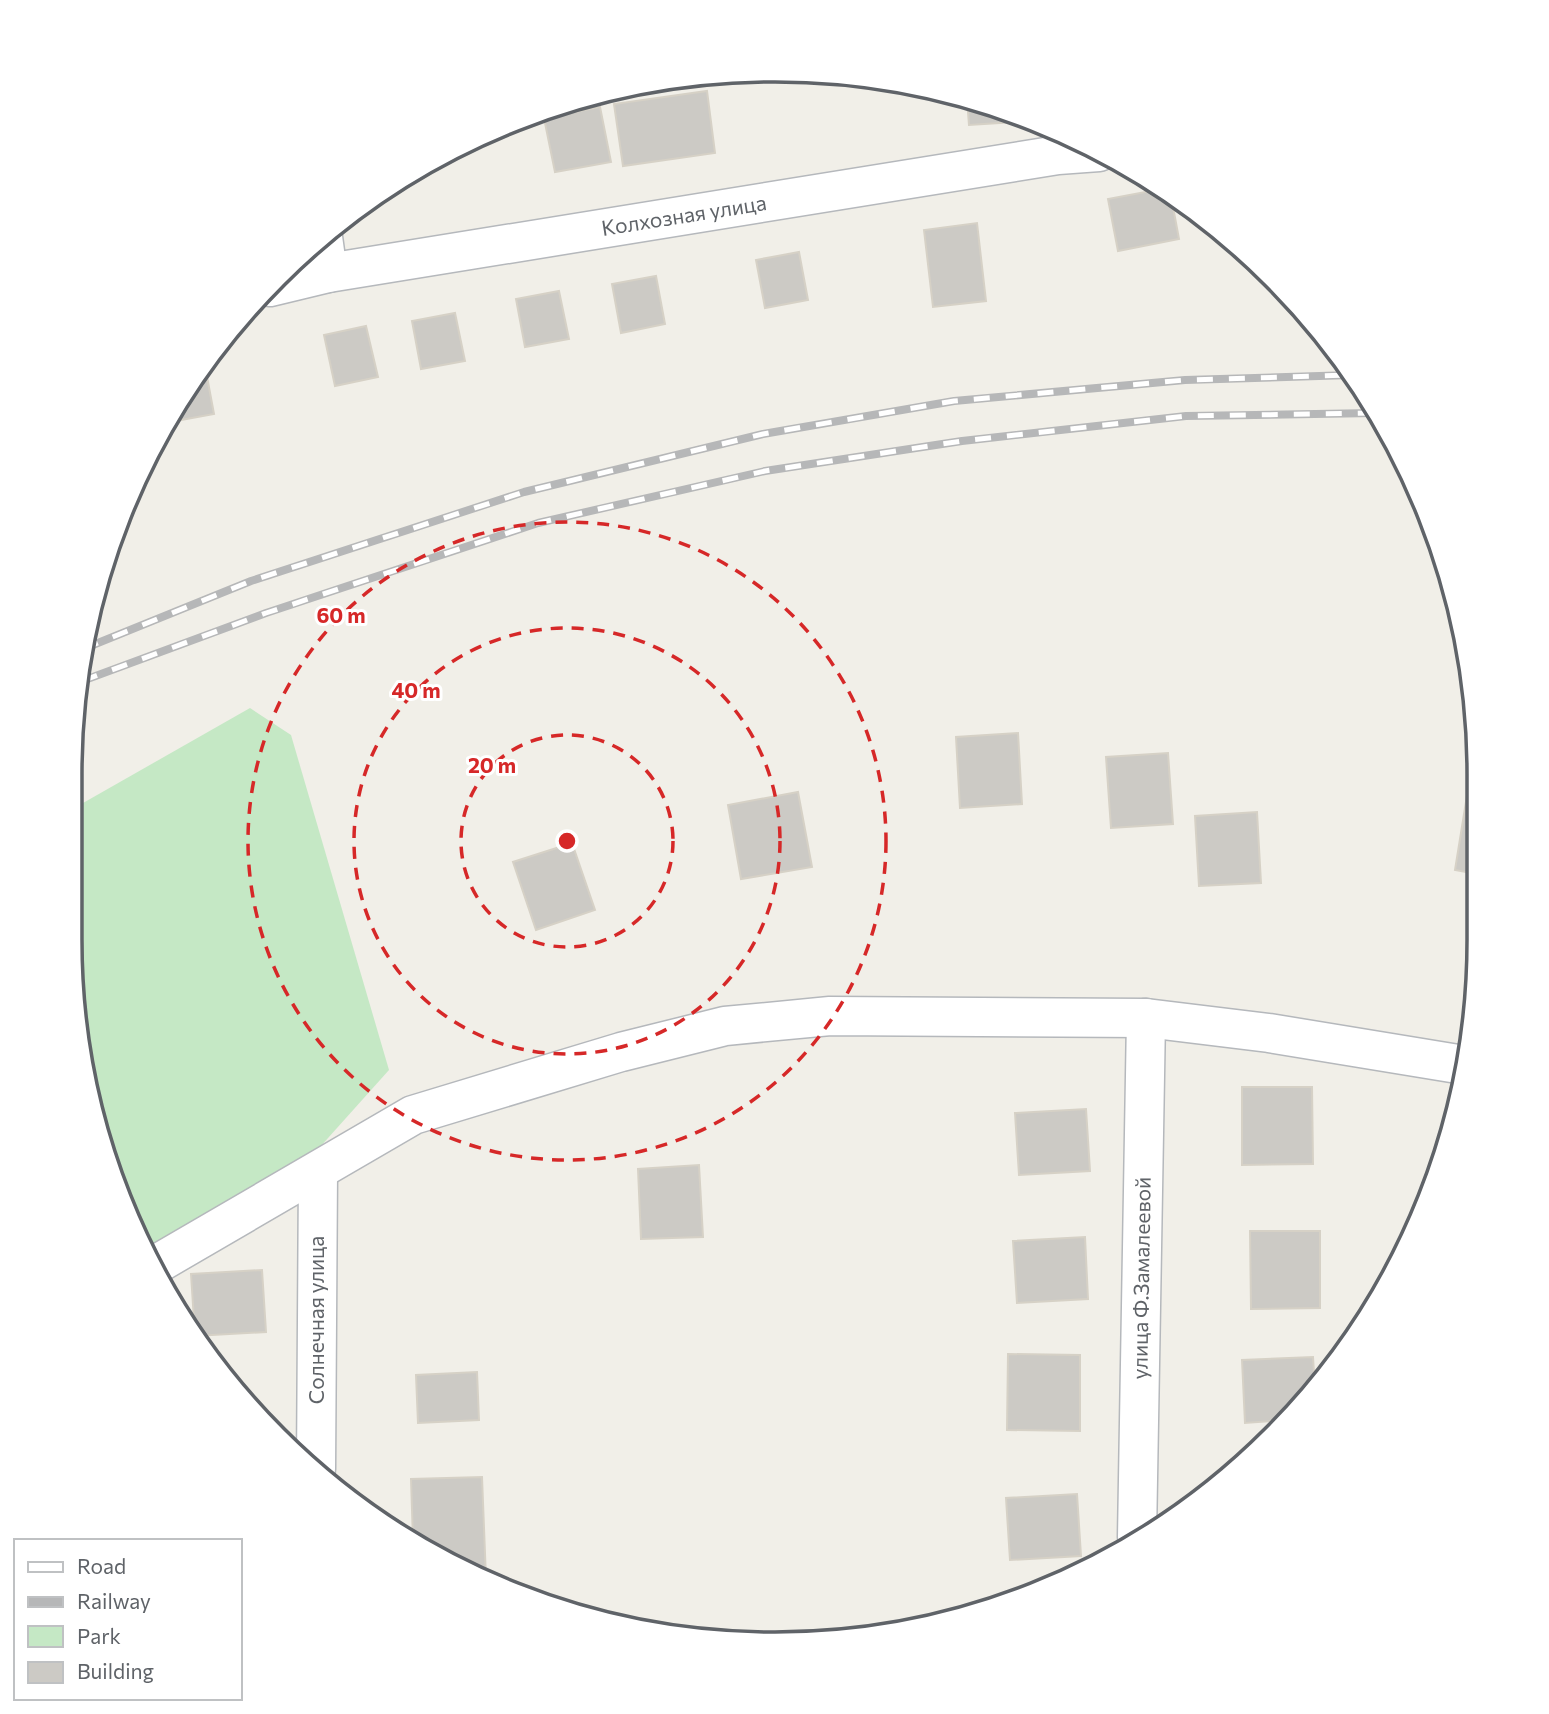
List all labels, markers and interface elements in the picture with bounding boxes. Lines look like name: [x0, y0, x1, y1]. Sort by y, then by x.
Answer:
street label: Колхозная улица: [600, 189, 768, 240]
text: 60 m: [316, 602, 366, 627]
text: 40 m: [391, 677, 441, 702]
text: 20 m: [468, 752, 516, 777]
centre of rings: [555, 829, 579, 853]
street label: улица Ф.Замалеевой: [1126, 1176, 1155, 1379]
street label: Солнечная улица: [303, 1236, 328, 1404]
legend: [14, 1539, 242, 1700]
text: Road: [77, 1553, 126, 1578]
text: Railway: [77, 1588, 151, 1613]
text: Park: [77, 1623, 121, 1648]
text: Building: [77, 1658, 154, 1683]

